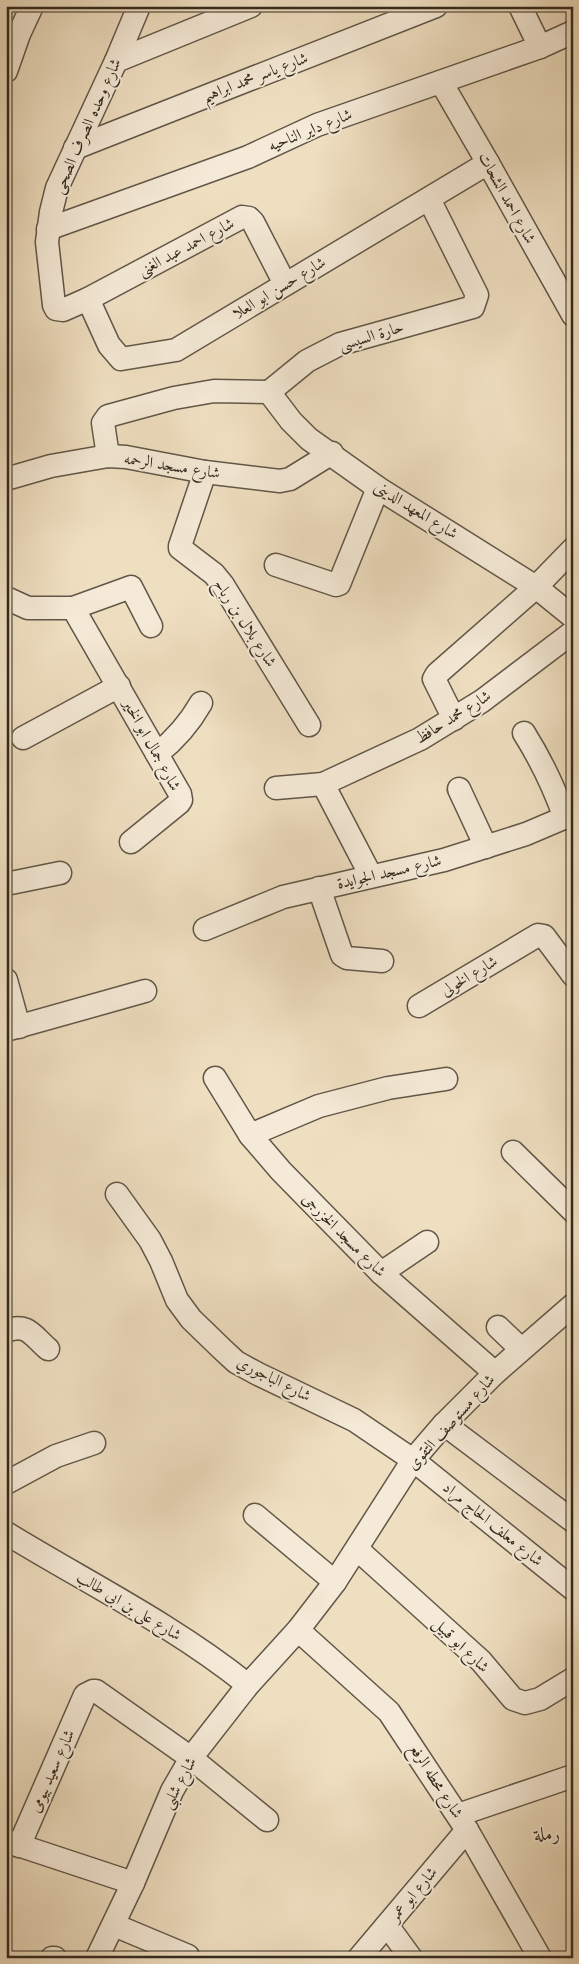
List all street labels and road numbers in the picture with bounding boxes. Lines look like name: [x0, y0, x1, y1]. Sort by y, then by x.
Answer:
street label: شارع ياسر محمد ابراهيم: [199, 47, 313, 112]
street label: شارع وحده الصرف الصحى: [47, 55, 129, 198]
street label: شارع داير الناحيه: [265, 103, 356, 159]
street label: شارع احمد الشحات: [471, 148, 541, 249]
street label: شارع احمد عبد الغنى: [134, 212, 239, 283]
street label: شارع حسن ابو العلا: [228, 251, 331, 326]
street label: حارة السيسى: [336, 316, 406, 356]
street label: شارع مسجد الرحمه: [122, 448, 222, 486]
street label: شارع المعهد الدينى: [369, 476, 462, 546]
street label: شارع بلال بن رباح: [206, 575, 282, 673]
street label: شارع محمد حافظ: [411, 685, 496, 751]
street label: شارع جمال ابو الخير: [115, 694, 186, 796]
street label: شارع مسجد الجوايدة: [335, 849, 444, 897]
street label: شارع الخولى: [436, 950, 503, 1003]
street label: شارع مسجد الخزرجى: [296, 1188, 391, 1283]
street label: شارع الباجوري: [232, 1351, 315, 1409]
street label: شارع مستوصف التقوى: [402, 1369, 502, 1476]
street label: شارع معلف الحاج مراد: [436, 1477, 548, 1574]
street label: شارع على بن ابى طالب: [71, 1566, 186, 1648]
street label: شارع ابو قبيل: [426, 1612, 494, 1679]
street label: شارع سعيد بيومى: [24, 1726, 82, 1817]
street label: شارع محطه الرفع: [400, 1739, 468, 1825]
street label: شارع شلبى: [156, 1753, 204, 1814]
street label: شارع ابو عمر: [382, 1862, 444, 1929]

